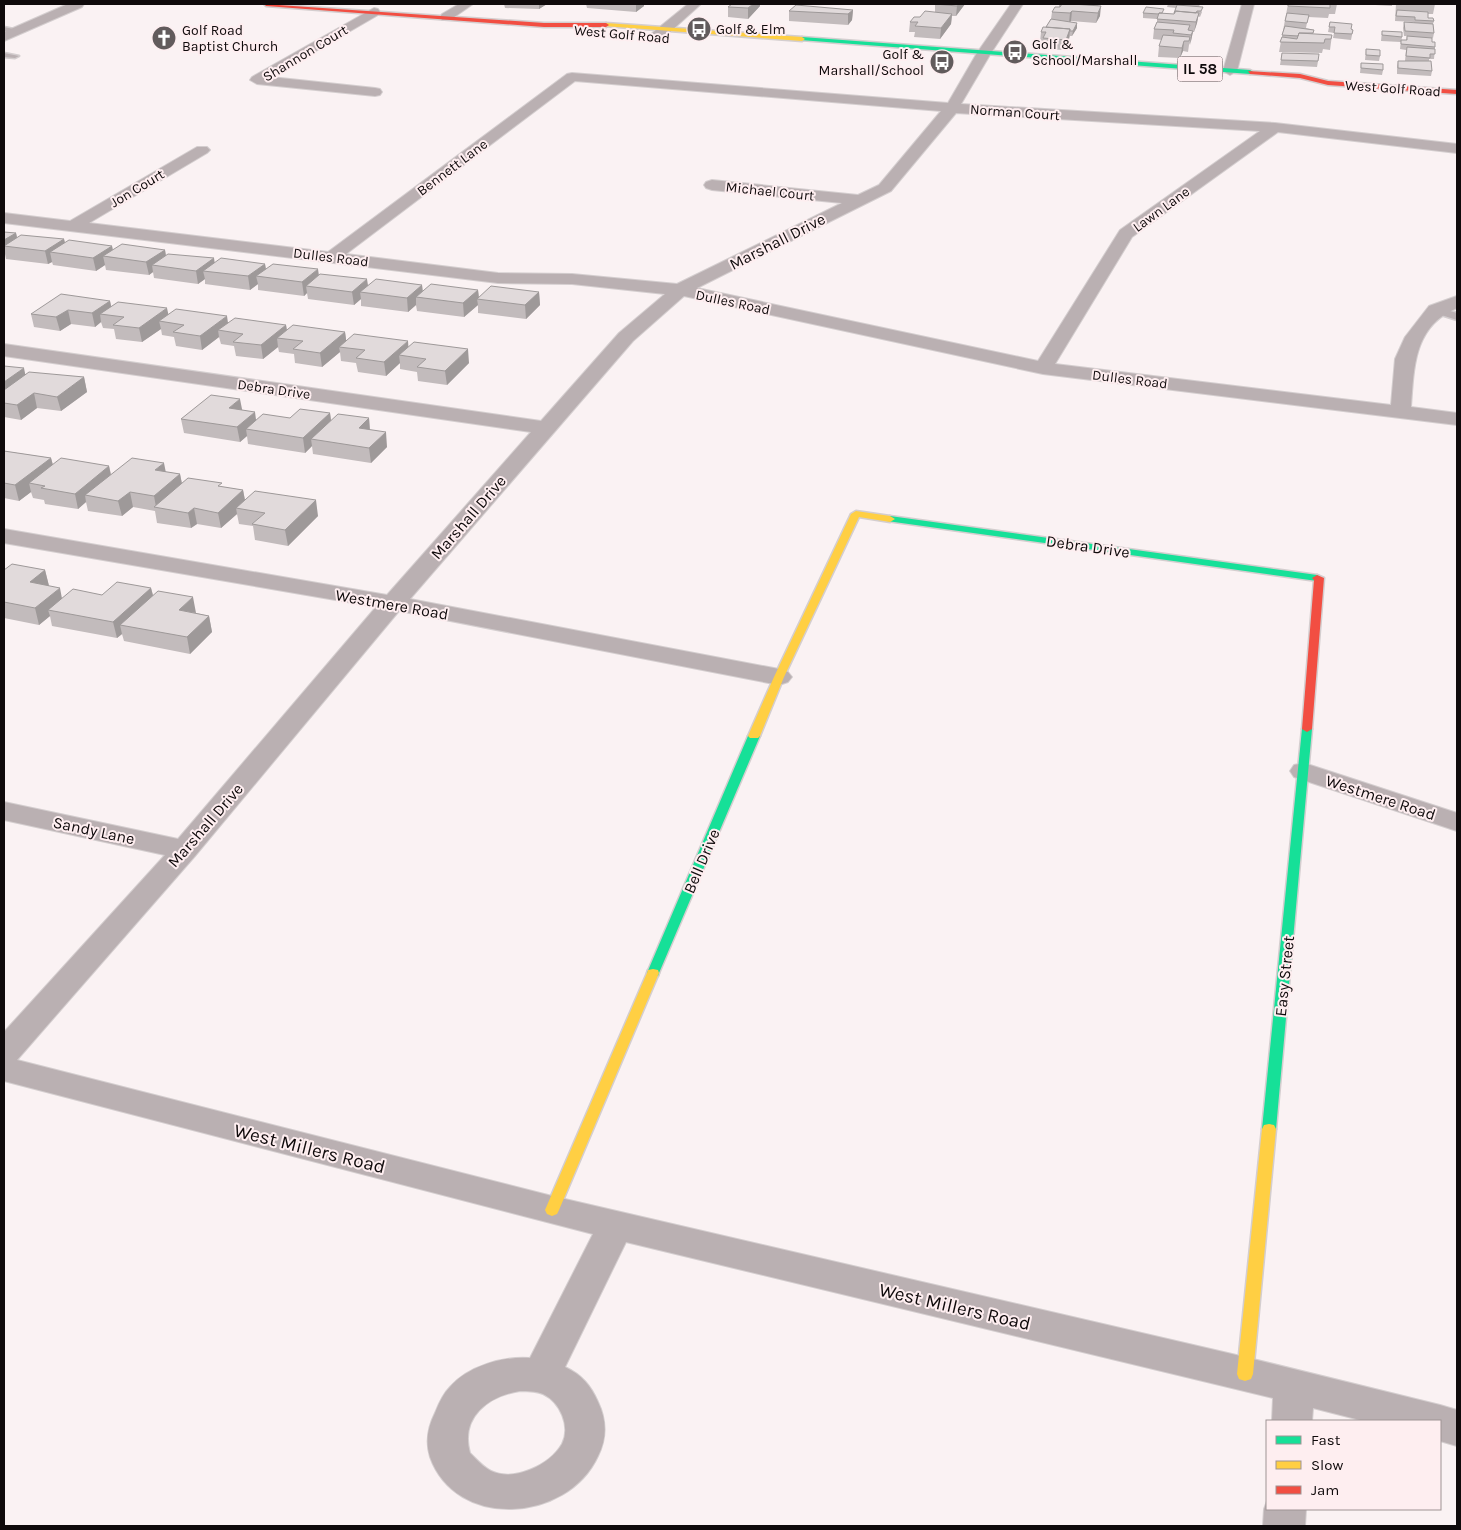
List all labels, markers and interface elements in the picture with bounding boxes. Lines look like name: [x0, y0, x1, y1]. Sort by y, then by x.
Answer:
bus stop icon: Golf & Elm: [686, 16, 712, 42]
street label: Shannon Court: [260, 21, 351, 85]
place label: Golf & Elm: [716, 21, 786, 38]
place label: Golf Road Baptist Church: [182, 22, 278, 55]
street label: West Golf Road: [573, 22, 671, 47]
church icon: Golf Road Baptist Church: [151, 25, 177, 51]
place label: Golf & School/Marshall: [1032, 36, 1137, 69]
bus stop icon: Golf & School/Marshall: [1002, 39, 1028, 65]
place label: Golf & Marshall/School: [819, 46, 924, 79]
bus stop icon: Golf & Marshall/School: [929, 49, 955, 75]
road number: IL 58: [1178, 56, 1222, 82]
street label: West Golf Road: [1344, 77, 1442, 100]
street label: Norman Court: [970, 101, 1060, 124]
street label: Bennett Lane: [414, 135, 491, 199]
street label: Jon Court: [107, 166, 167, 211]
street label: Michael Court: [725, 178, 815, 205]
street label: Lawn Lane: [1130, 183, 1193, 236]
street label: Marshall Drive: [726, 209, 828, 274]
street label: Dulles Road: [292, 244, 370, 271]
street label: Dulles Road: [694, 286, 772, 319]
street label: Dulles Road: [1091, 366, 1169, 393]
street label: Debra Drive: [236, 376, 312, 403]
street label: Marshall Drive: [427, 471, 510, 563]
street label: Debra Drive: [1045, 531, 1131, 562]
street label: Westmere Road: [334, 585, 450, 624]
street label: Westmere Road: [1324, 771, 1438, 824]
street label: Marshall Drive: [164, 779, 247, 871]
street label: Sandy Lane: [51, 813, 136, 848]
street label: Bell Drive: [679, 826, 724, 896]
street label: Easy Street: [1271, 935, 1298, 1017]
street label: West Millers Road: [232, 1120, 388, 1178]
street label: West Millers Road: [877, 1279, 1033, 1335]
legend: [1266, 1420, 1441, 1510]
text: Fast: [1311, 1431, 1341, 1449]
text: Slow: [1311, 1456, 1343, 1474]
text: Jam: [1311, 1481, 1339, 1499]

